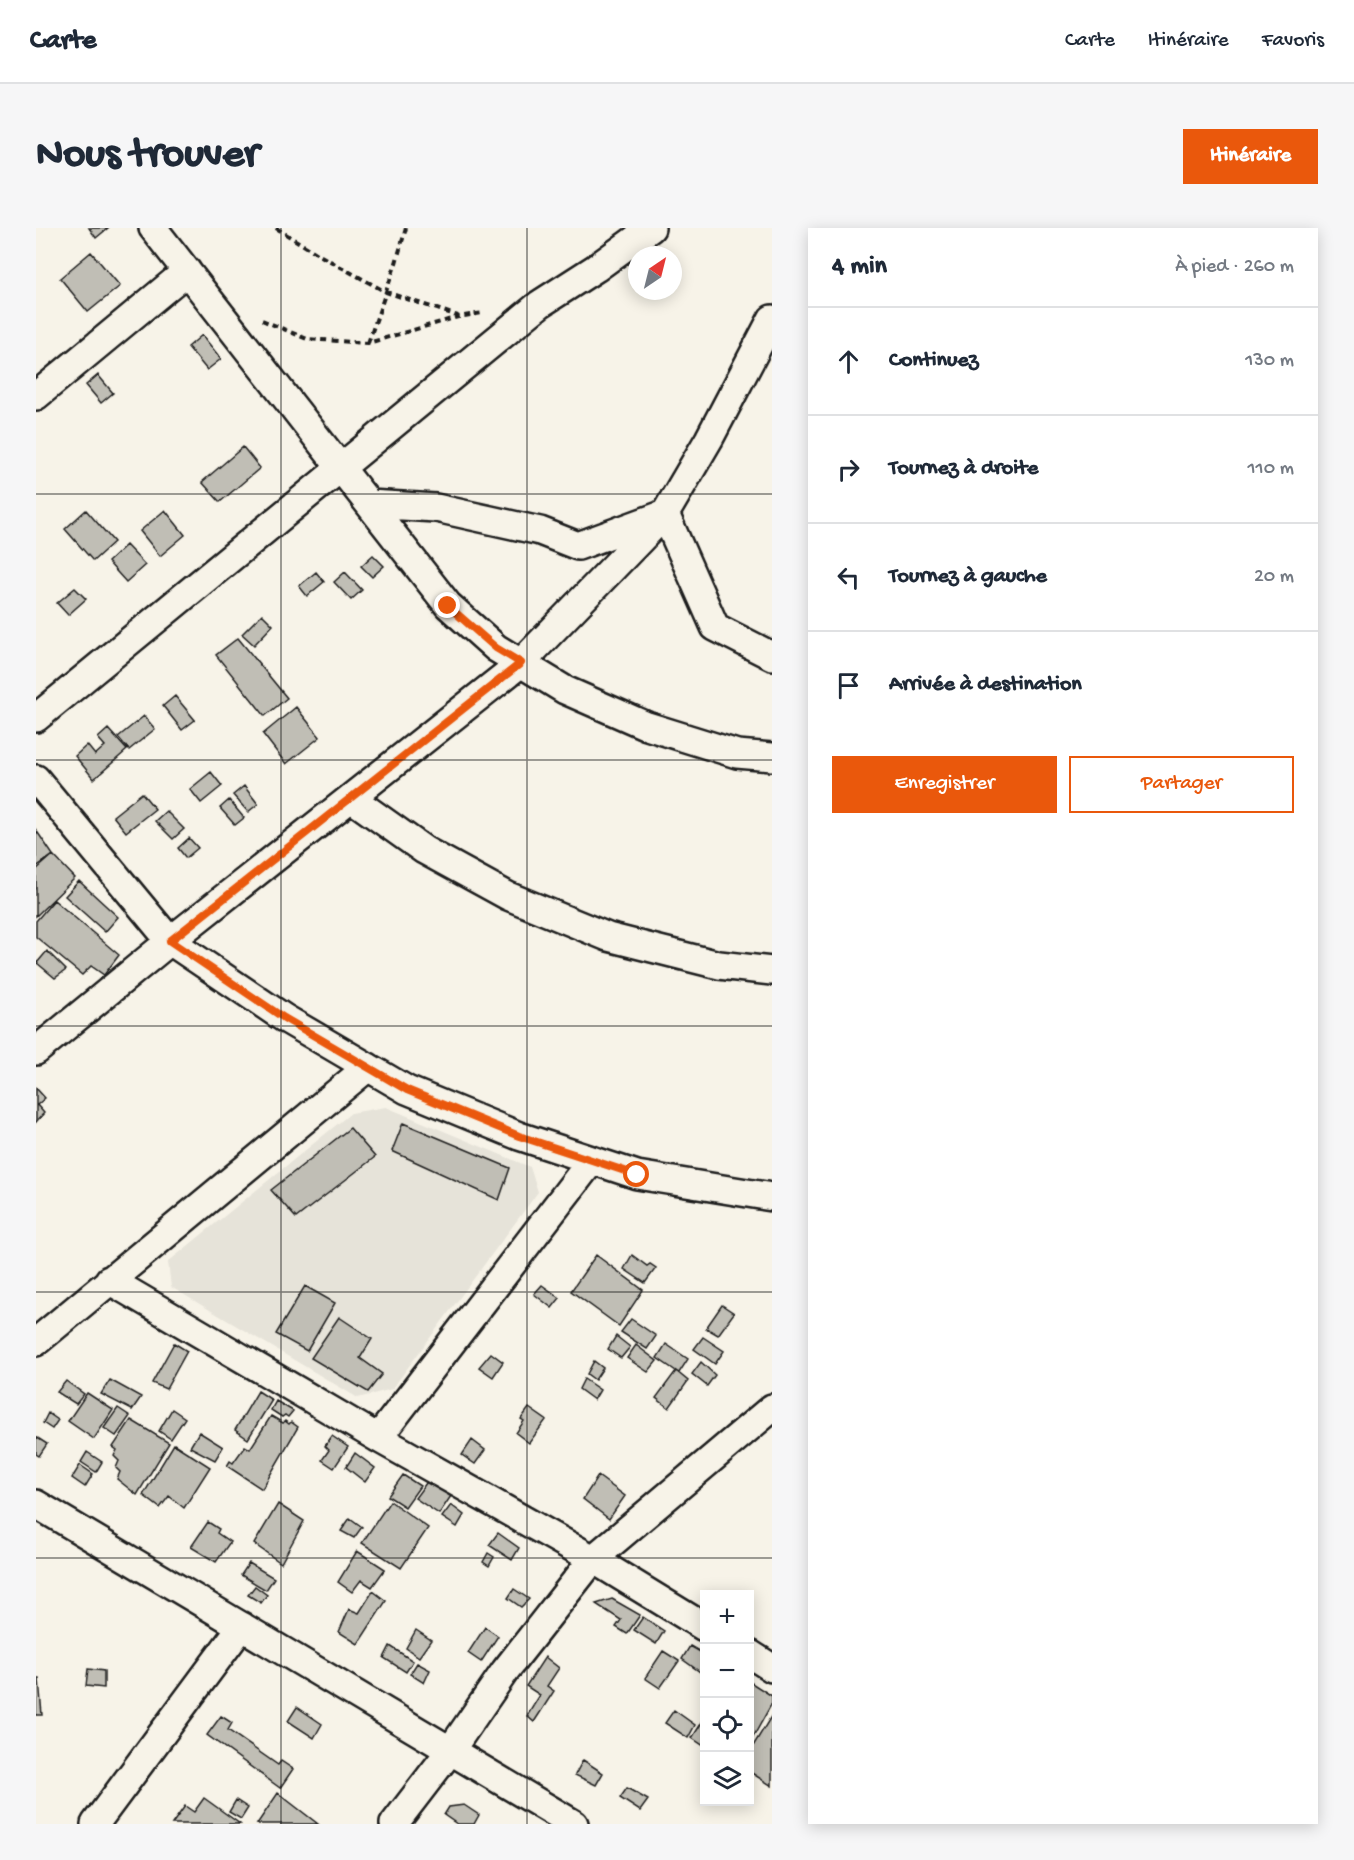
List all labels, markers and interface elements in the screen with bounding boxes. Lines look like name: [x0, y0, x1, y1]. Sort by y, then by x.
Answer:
text: Carte: [30, 25, 97, 58]
text: Carte: [1065, 29, 1115, 54]
text: Itinéraire: [1148, 29, 1229, 54]
text: Favoris: [1262, 29, 1324, 54]
button: Itinéraire: [1183, 129, 1318, 184]
text: Nous trouver: [36, 132, 259, 181]
north arrow: [628, 246, 682, 300]
text: 4 min: [832, 252, 887, 283]
text: À pied · 260 m: [1175, 256, 1294, 279]
icon: ahead: [832, 345, 865, 378]
text: Continuez: [889, 348, 978, 374]
text: 130 m: [1245, 350, 1294, 373]
icon: right: [832, 453, 865, 486]
text: Tournez à droite: [889, 456, 1038, 482]
text: 110 m: [1248, 458, 1294, 481]
icon: left: [832, 561, 865, 594]
text: Tournez à gauche: [889, 564, 1047, 590]
text: 20 m: [1254, 566, 1294, 589]
route end: [434, 592, 460, 618]
icon: arrive: [832, 669, 865, 702]
text: Arrivée à destination: [889, 672, 1082, 698]
button: Enregistrer: [832, 756, 1057, 813]
button: Partager: [1069, 756, 1294, 813]
route start: [623, 1161, 649, 1187]
map controls: [700, 1590, 754, 1806]
button: +: [700, 1590, 754, 1644]
button: −: [700, 1644, 754, 1698]
button: locate: [700, 1698, 754, 1752]
button: layers: [700, 1752, 754, 1806]

